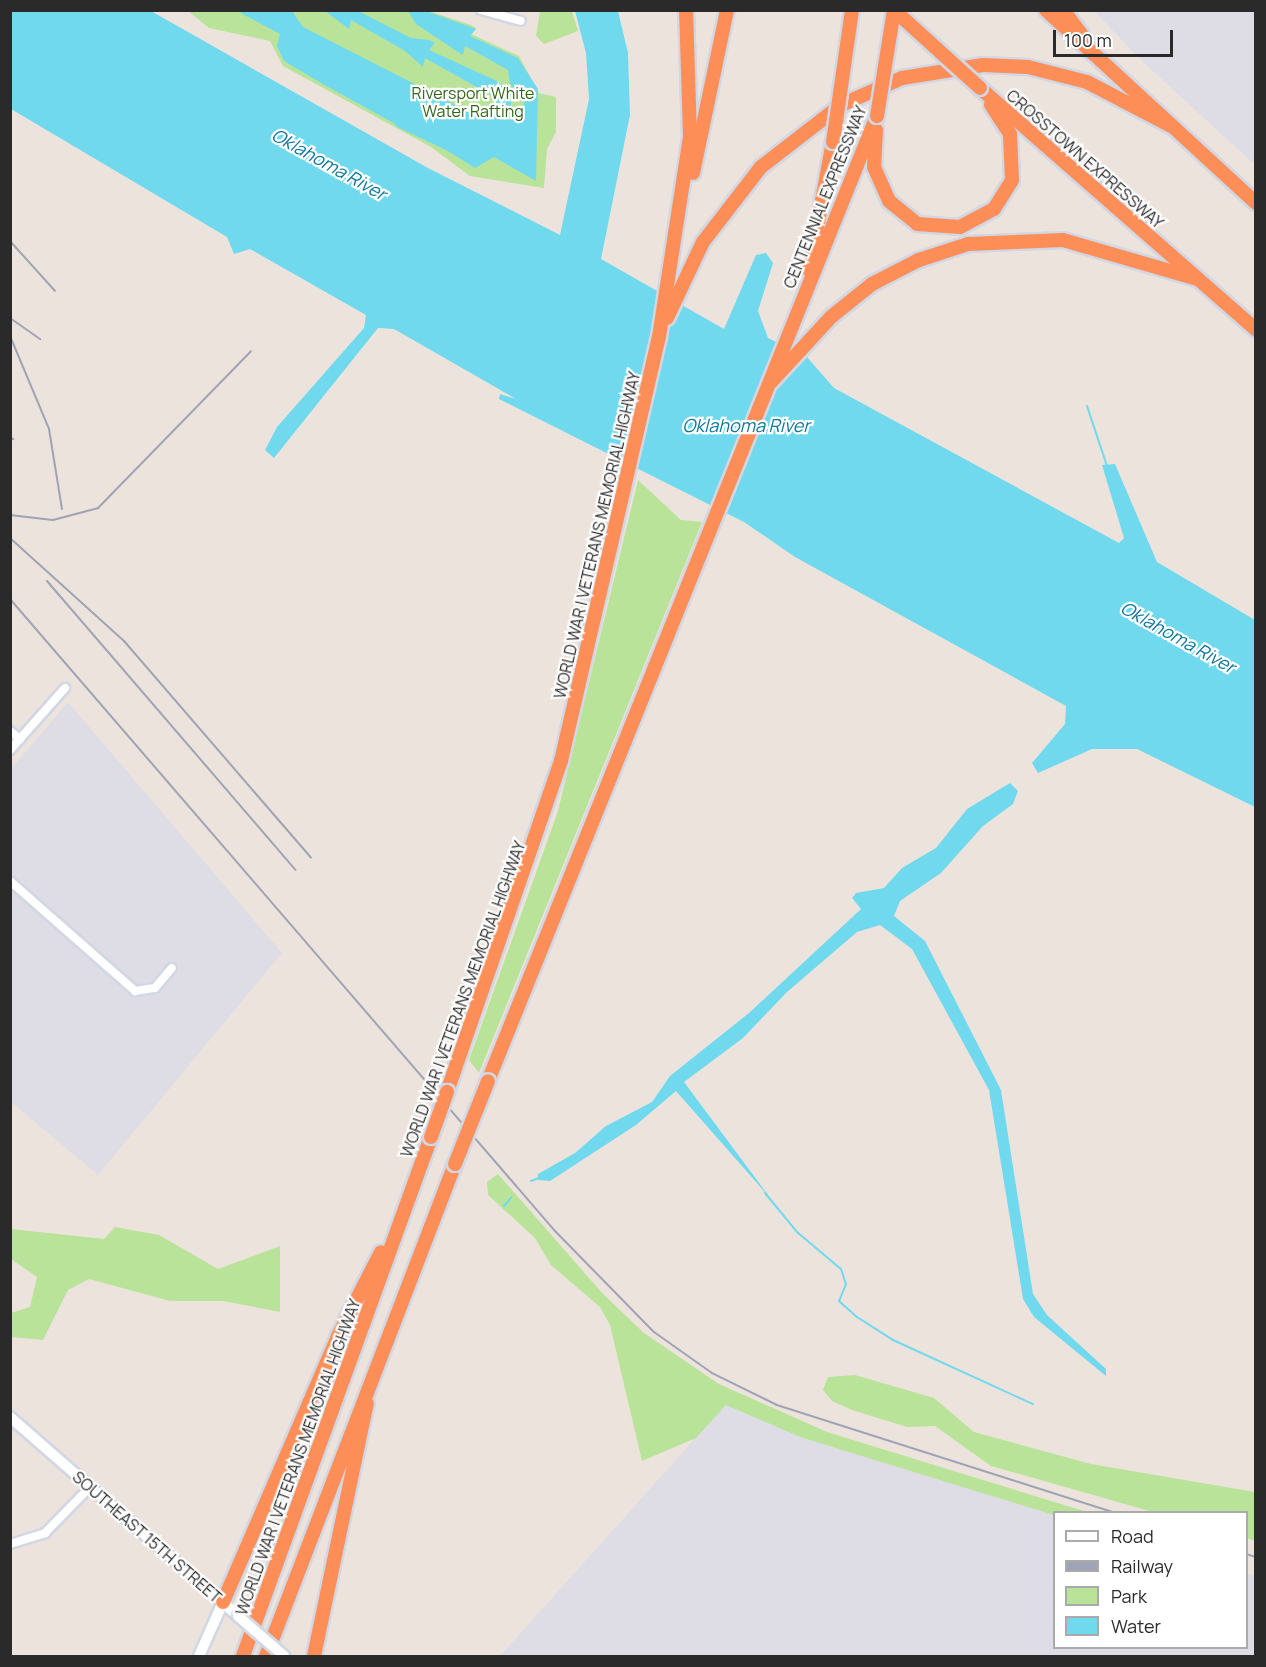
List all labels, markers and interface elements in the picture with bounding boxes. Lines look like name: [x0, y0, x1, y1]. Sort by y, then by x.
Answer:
scale bar: [1056, 18, 1176, 56]
text: 100 m: [1064, 28, 1112, 52]
park label: Riversport White Water Rafting: [412, 83, 534, 121]
street label: CROSSTOWN EXPRESSWAY: [1003, 86, 1167, 232]
street label: CENTENNIAL EXPRESSWAY: [779, 102, 871, 292]
water label: Oklahoma River: [268, 124, 390, 204]
street label: WORLD WAR I VETERANS MEMORIAL HIGHWAY: [550, 369, 644, 701]
water label: Oklahoma River: [682, 414, 810, 436]
water label: Oklahoma River: [1117, 597, 1239, 677]
street label: WORLD WAR I VETERANS MEMORIAL HIGHWAY: [397, 838, 529, 1160]
street label: WORLD WAR I VETERANS MEMORIAL HIGHWAY: [232, 1296, 364, 1618]
street label: SOUTHEAST 15TH STREET: [69, 1467, 225, 1607]
legend: [1053, 1511, 1248, 1649]
text: Road: [1111, 1524, 1154, 1548]
text: Railway: [1111, 1554, 1173, 1578]
text: Park: [1111, 1584, 1147, 1608]
text: Water: [1111, 1614, 1161, 1638]

